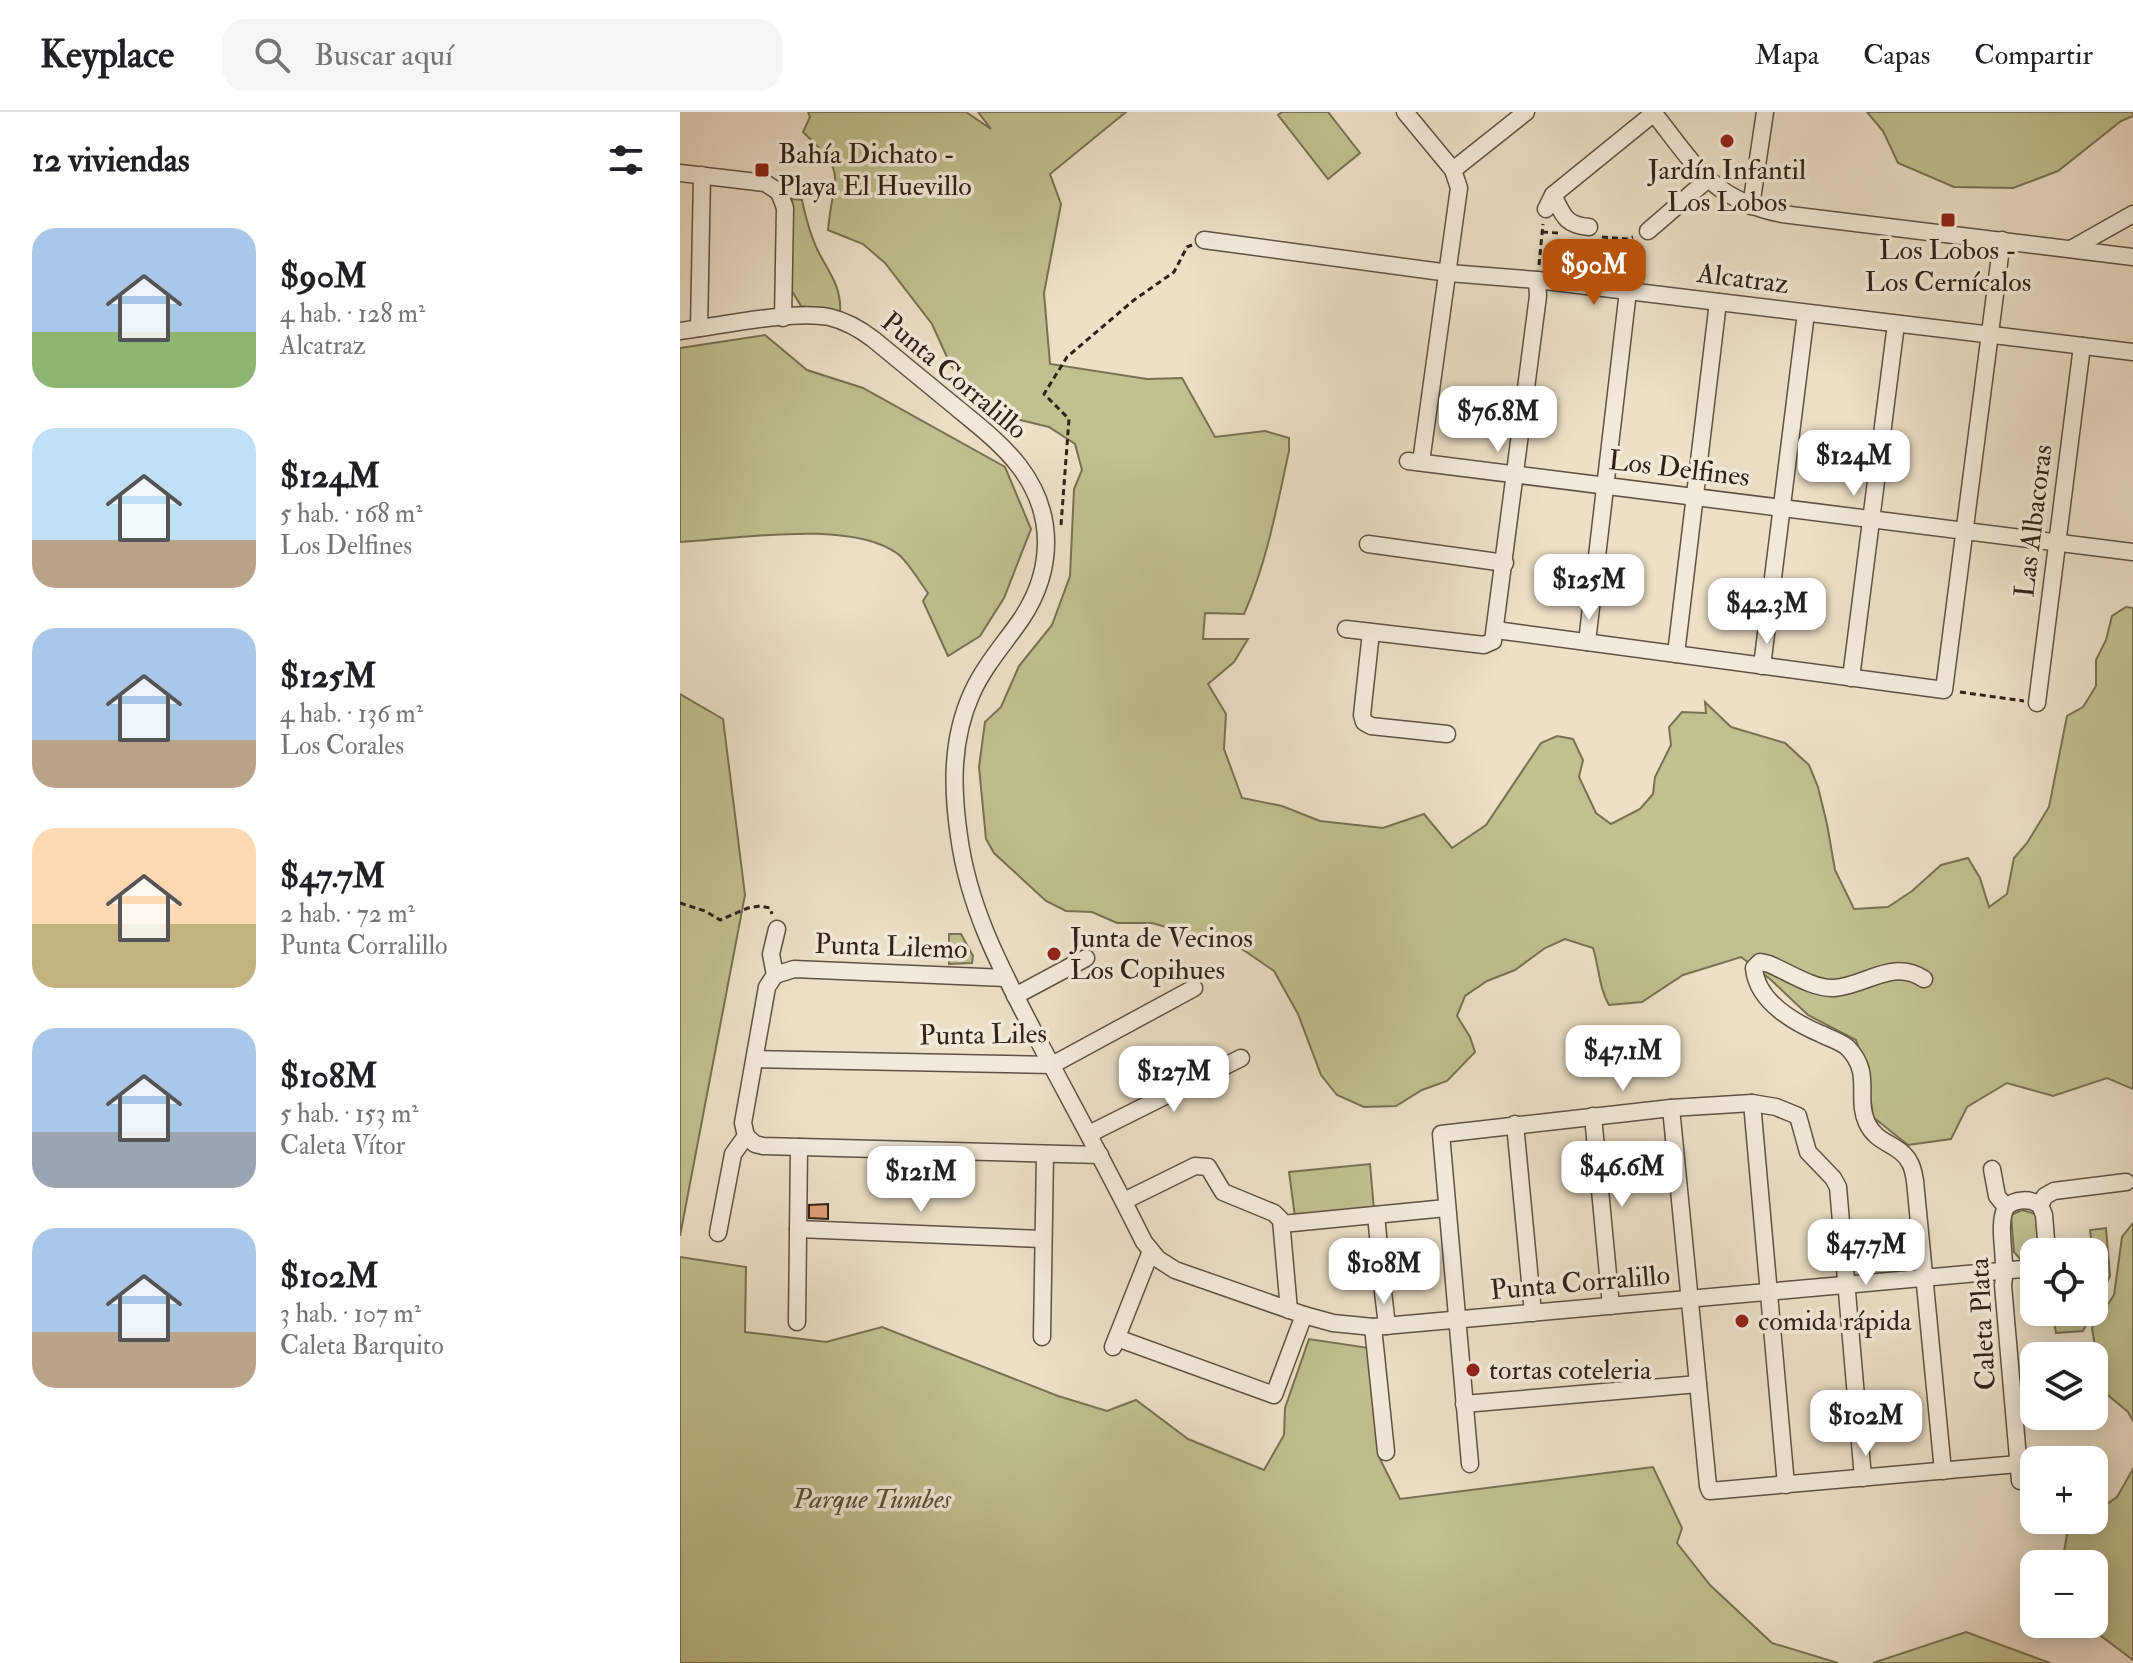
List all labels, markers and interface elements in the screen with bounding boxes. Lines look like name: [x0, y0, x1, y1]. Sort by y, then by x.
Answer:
search box: [222, 19, 782, 91]
text: Keyplace: [40, 31, 174, 79]
icon: search: [250, 33, 294, 77]
text: Buscar aquí: [314, 37, 453, 74]
text: Mapa: [1755, 38, 1819, 73]
text: Capas: [1863, 38, 1930, 73]
text: Compartir: [1974, 38, 2093, 73]
marker: Jardín Infantil Los Lobos: [1718, 132, 1736, 150]
place label: Bahía Dichato - Playa El Huevillo: [778, 137, 972, 204]
icon: filters: [604, 138, 648, 182]
text: 12 viviendas: [32, 139, 190, 182]
place label: Jardín Infantil Los Lobos: [1647, 153, 1806, 220]
marker: Bahía Dichato - Playa El Huevillo: [753, 161, 771, 179]
marker: Los Lobos - Los Cernícalos: [1939, 211, 1957, 229]
place label: Los Lobos - Los Cernícalos: [1865, 233, 2031, 300]
pin: $90M: [1547, 239, 1641, 307]
text: $90M: [1561, 249, 1627, 281]
text: $90M: [280, 255, 367, 298]
street label: Alcatraz: [1694, 256, 1791, 302]
icon: home: [96, 260, 192, 356]
text: 4 hab. · 128 m²: [280, 298, 425, 330]
street label: Punta Corralillo: [874, 305, 1034, 447]
text: Alcatraz: [280, 330, 366, 362]
pin: $76.8M: [1433, 386, 1563, 454]
text: $76.8M: [1457, 396, 1539, 428]
pin: $124M: [1798, 430, 1910, 498]
text: $124M: [1816, 440, 1892, 472]
street label: Los Delfines: [1606, 443, 1752, 495]
street label: Las Albacoras: [2007, 443, 2061, 599]
text: $124M: [280, 455, 380, 498]
icon: home: [96, 460, 192, 556]
text: 5 hab. · 168 m²: [280, 498, 423, 530]
text: Los Delfines: [280, 530, 412, 562]
pin: $125M: [1533, 554, 1645, 622]
text: $125M: [1552, 564, 1626, 596]
pin: $42.3M: [1702, 578, 1832, 646]
text: $42.3M: [1726, 588, 1808, 620]
text: $125M: [280, 655, 376, 698]
icon: home: [96, 660, 192, 756]
text: 4 hab. · 136 m²: [280, 698, 423, 730]
text: Los Corales: [280, 730, 404, 762]
text: $47.7M: [280, 855, 385, 898]
icon: home: [96, 860, 192, 956]
text: 2 hab. · 72 m²: [280, 898, 415, 930]
place label: Junta de Vecinos Los Copihues: [1069, 921, 1253, 988]
street label: Punta Lilemo: [814, 927, 968, 967]
text: Punta Corralillo: [280, 930, 447, 962]
marker: Junta de Vecinos Los Copihues: [1045, 945, 1063, 963]
street label: Punta Liles: [919, 1016, 1047, 1054]
pin: $47.1M: [1558, 1025, 1688, 1093]
text: $47.1M: [1584, 1035, 1663, 1067]
pin: $127M: [1118, 1046, 1230, 1114]
text: $108M: [280, 1055, 377, 1098]
text: $127M: [1137, 1056, 1211, 1088]
icon: home: [96, 1060, 192, 1156]
text: 5 hab. · 153 m²: [280, 1098, 419, 1130]
text: Caleta Vítor: [280, 1130, 405, 1162]
pin: $46.6M: [1557, 1141, 1687, 1209]
pin: $121M: [865, 1146, 977, 1214]
text: $46.6M: [1579, 1151, 1665, 1183]
text: $121M: [885, 1156, 957, 1188]
pin: $47.7M: [1801, 1219, 1931, 1287]
text: $47.7M: [1826, 1229, 1906, 1261]
pin: $108M: [1328, 1238, 1440, 1306]
map controls: [2020, 1238, 2108, 1638]
button: locate: [2020, 1238, 2108, 1326]
text: $108M: [1347, 1248, 1421, 1280]
text: $102M: [280, 1255, 379, 1298]
street label: Caleta Plata: [1962, 1256, 2004, 1391]
street label: Punta Corralillo: [1489, 1258, 1671, 1308]
icon: home: [96, 1260, 192, 1356]
text: 3 hab. · 107 m²: [280, 1298, 421, 1330]
place label: comida rápida: [1758, 1304, 1912, 1339]
marker: comida rápida: [1733, 1312, 1751, 1330]
text: Caleta Barquito: [280, 1330, 444, 1362]
button: layers: [2020, 1342, 2108, 1430]
place label: tortas coteleria: [1489, 1353, 1652, 1388]
marker: tortas coteleria: [1464, 1361, 1482, 1379]
pin: $102M: [1810, 1390, 1922, 1458]
text: $102M: [1828, 1400, 1904, 1432]
button: +: [2020, 1446, 2108, 1534]
park label: Parque Tumbes: [792, 1482, 952, 1517]
button: −: [2020, 1550, 2108, 1638]

